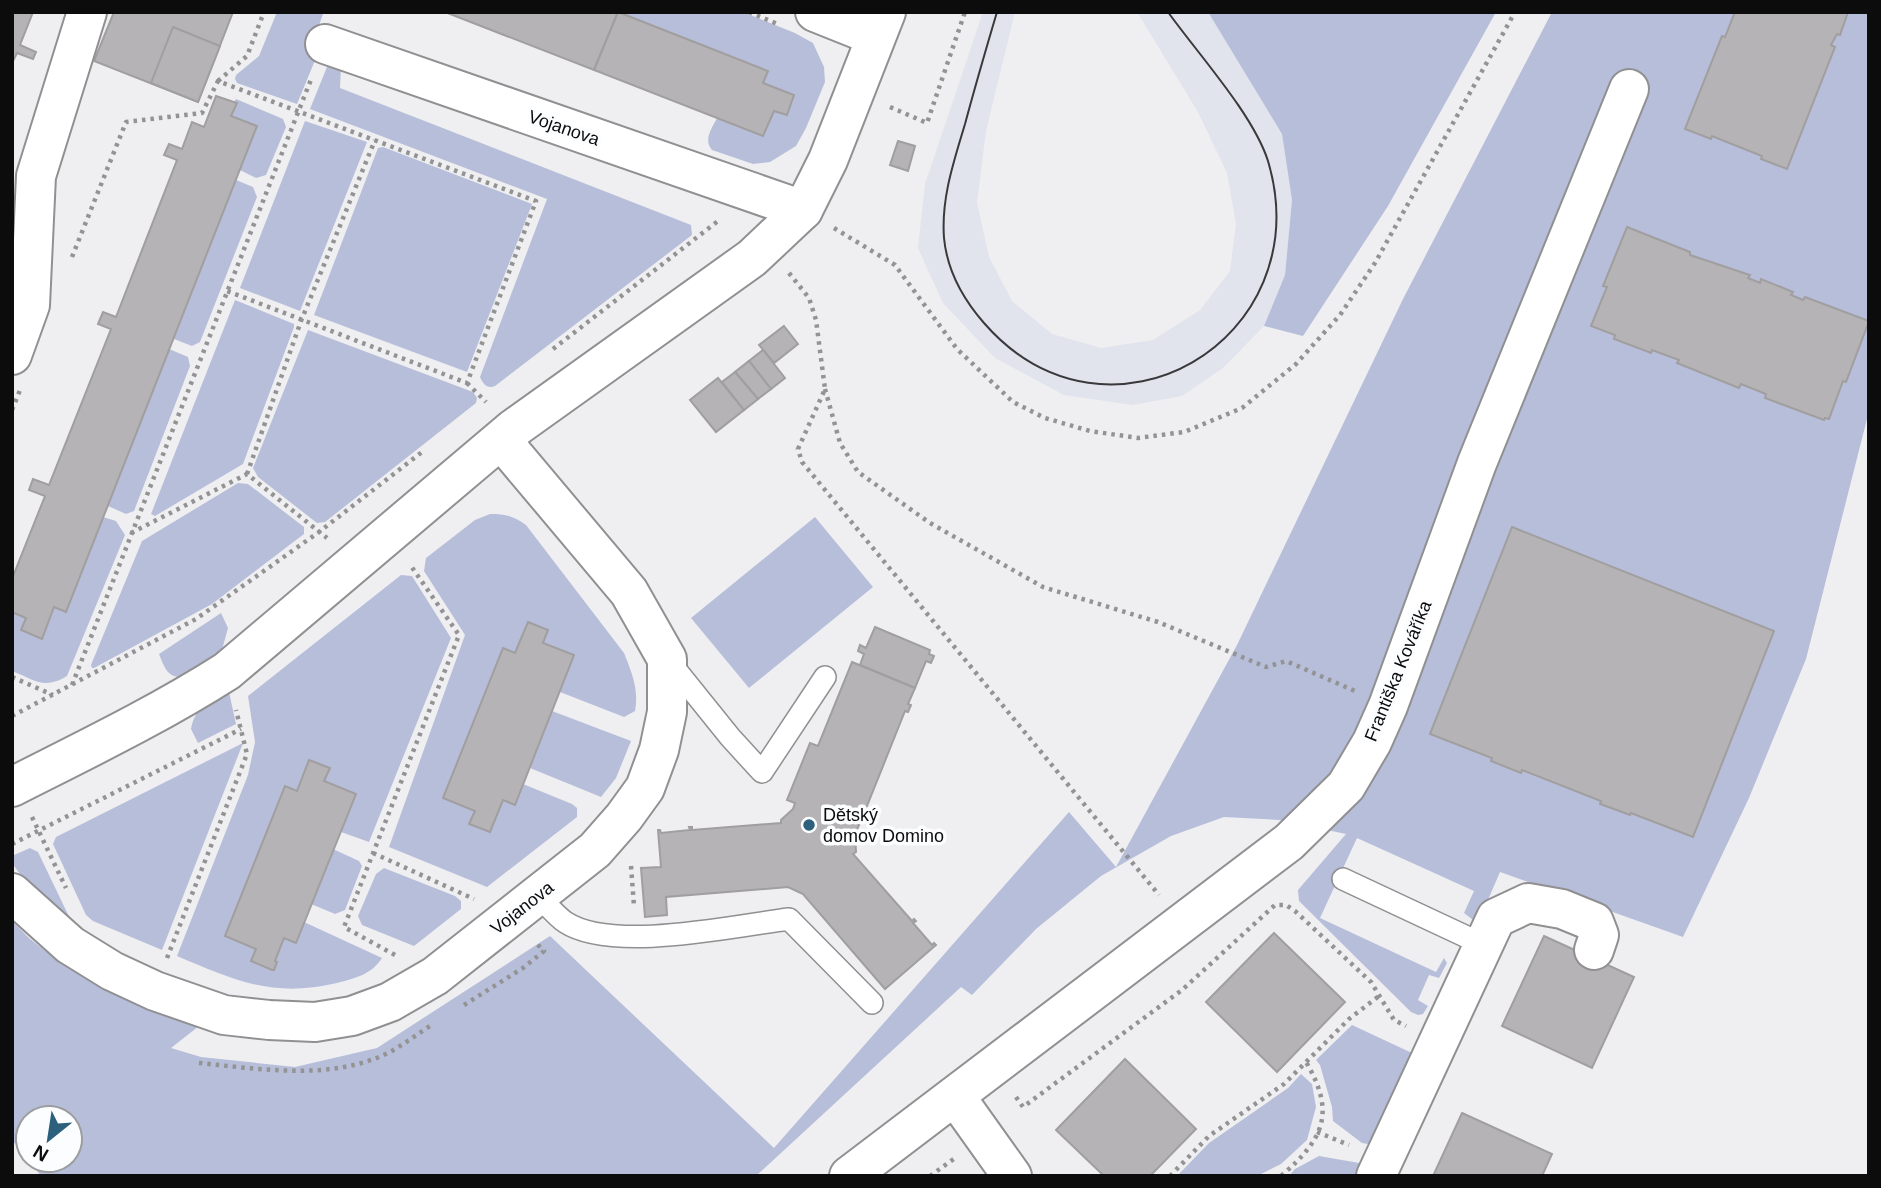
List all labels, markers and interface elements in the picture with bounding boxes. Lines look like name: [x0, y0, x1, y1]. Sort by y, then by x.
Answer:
street label: Vojanova: [526, 106, 603, 150]
street label: Františka Kováříka: [1361, 597, 1436, 744]
place label: Dětský domov Domino: [823, 805, 944, 846]
marker: Dětský domov Domino: [801, 817, 817, 833]
street label: Vojanova: [487, 877, 558, 939]
north arrow: [14, 1104, 84, 1174]
text: N: [30, 1141, 52, 1166]

